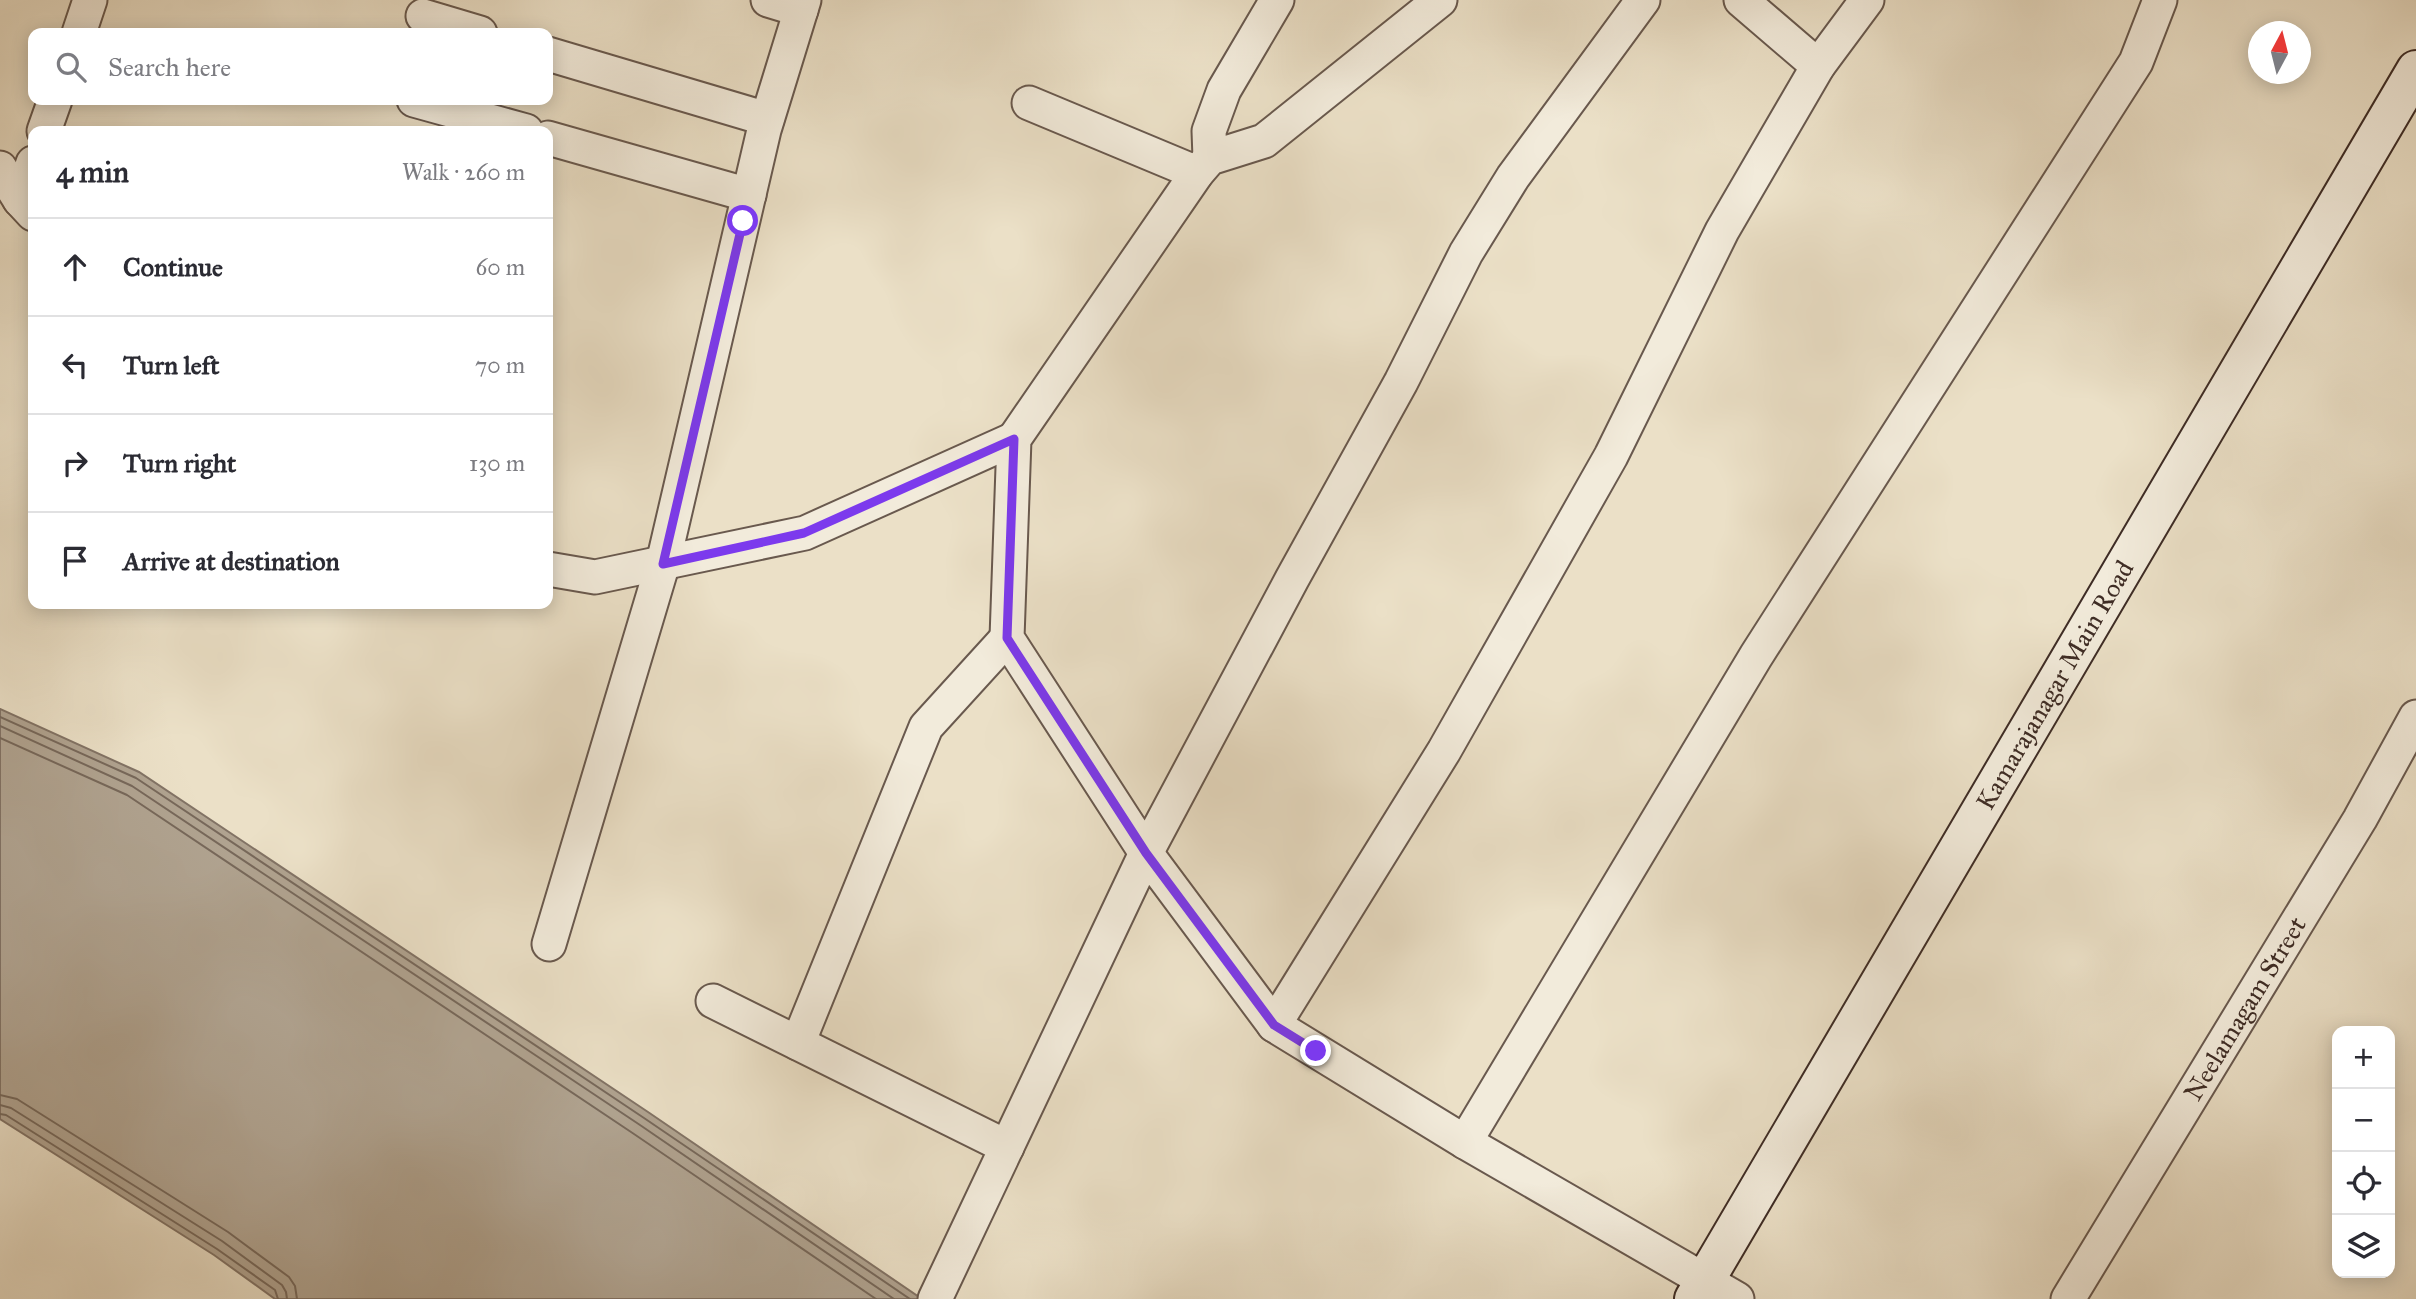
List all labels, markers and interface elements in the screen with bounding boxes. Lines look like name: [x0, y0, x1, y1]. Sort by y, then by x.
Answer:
north arrow: [2248, 21, 2311, 84]
search box: [28, 28, 553, 105]
icon: search: [52, 48, 90, 86]
text: Search here: [108, 51, 231, 83]
text: 4 min: [56, 154, 129, 190]
text: Walk · 260 m: [402, 158, 525, 186]
route start: [727, 205, 758, 236]
icon: ahead: [56, 248, 94, 286]
text: Continue: [123, 251, 223, 283]
text: 60 m: [476, 253, 525, 281]
icon: left: [56, 346, 94, 384]
text: Turn left: [123, 349, 219, 381]
text: 70 m: [475, 351, 525, 379]
icon: right: [56, 444, 94, 482]
text: Turn right: [123, 447, 236, 479]
text: 130 m: [469, 449, 525, 477]
icon: arrive: [56, 542, 94, 580]
text: Arrive at destination: [123, 545, 340, 577]
street label: Kamarajanagar Main Road: [1969, 555, 2140, 816]
street label: Neelamagam Street: [2177, 911, 2313, 1106]
map controls: [2332, 1026, 2395, 1278]
button: +: [2332, 1026, 2395, 1089]
route end: [1300, 1035, 1331, 1066]
button: −: [2332, 1089, 2395, 1152]
button: locate: [2332, 1152, 2395, 1215]
button: layers: [2332, 1215, 2395, 1278]

